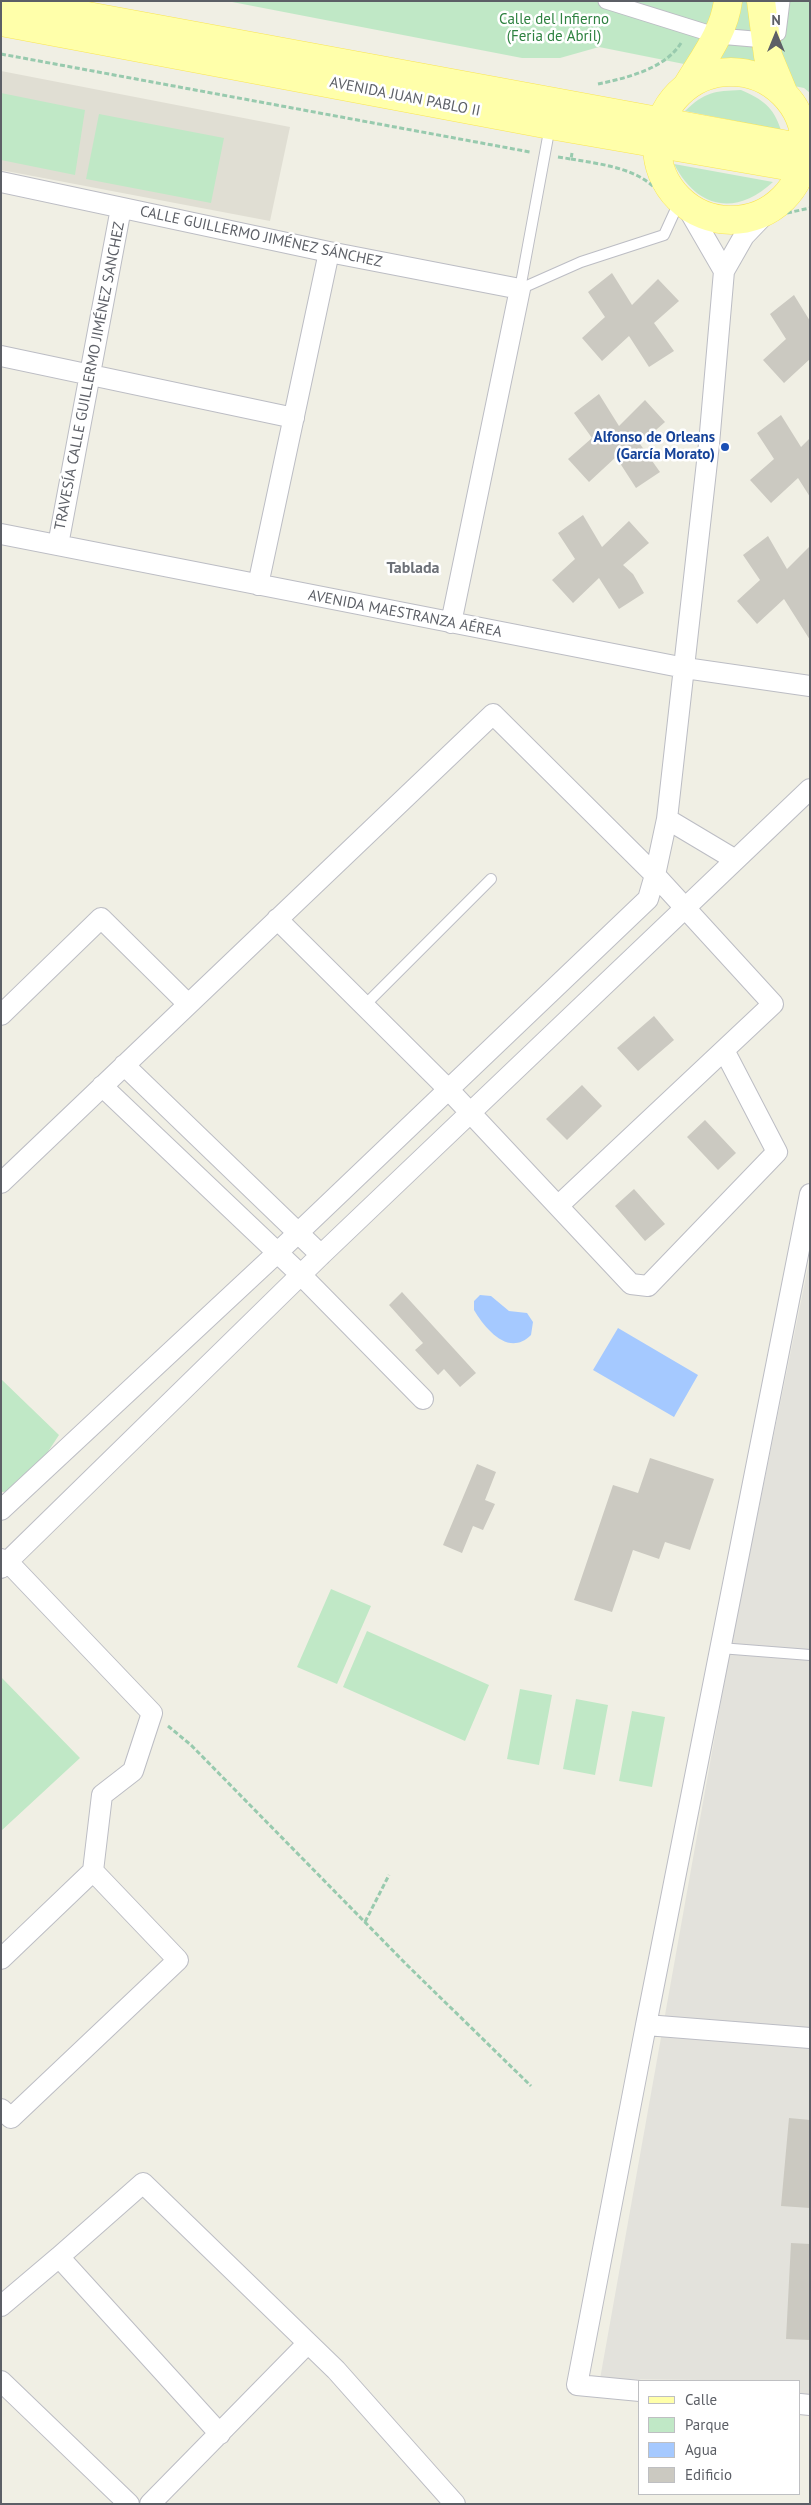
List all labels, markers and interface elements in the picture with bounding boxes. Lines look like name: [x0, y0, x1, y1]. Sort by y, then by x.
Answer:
north arrow: [751, 10, 801, 60]
park label: Calle del Infierno (Feria de Abril): [499, 11, 609, 46]
text: N: [771, 11, 781, 29]
street label: AVENIDA JUAN PABLO II: [328, 74, 482, 120]
street label: CALLE GUILLERMO JIMÉNEZ SÁNCHEZ: [138, 203, 384, 271]
street label: TRAVESÍA CALLE GUILLERMO JIMÉNEZ SANCHEZ: [51, 220, 129, 532]
place label: Alfonso de Orleans (García Morato): [594, 429, 715, 464]
marker: Alfonso de Orleans (García Morato): [719, 441, 731, 453]
district label: Tablada: [386, 558, 440, 578]
street label: AVENIDA MAESTRANZA AÉREA: [307, 586, 503, 642]
legend: [638, 2380, 801, 2495]
text: Calle: [685, 2390, 717, 2409]
text: Parque: [685, 2415, 729, 2434]
text: Agua: [685, 2440, 717, 2459]
text: Edificio: [685, 2465, 732, 2484]

